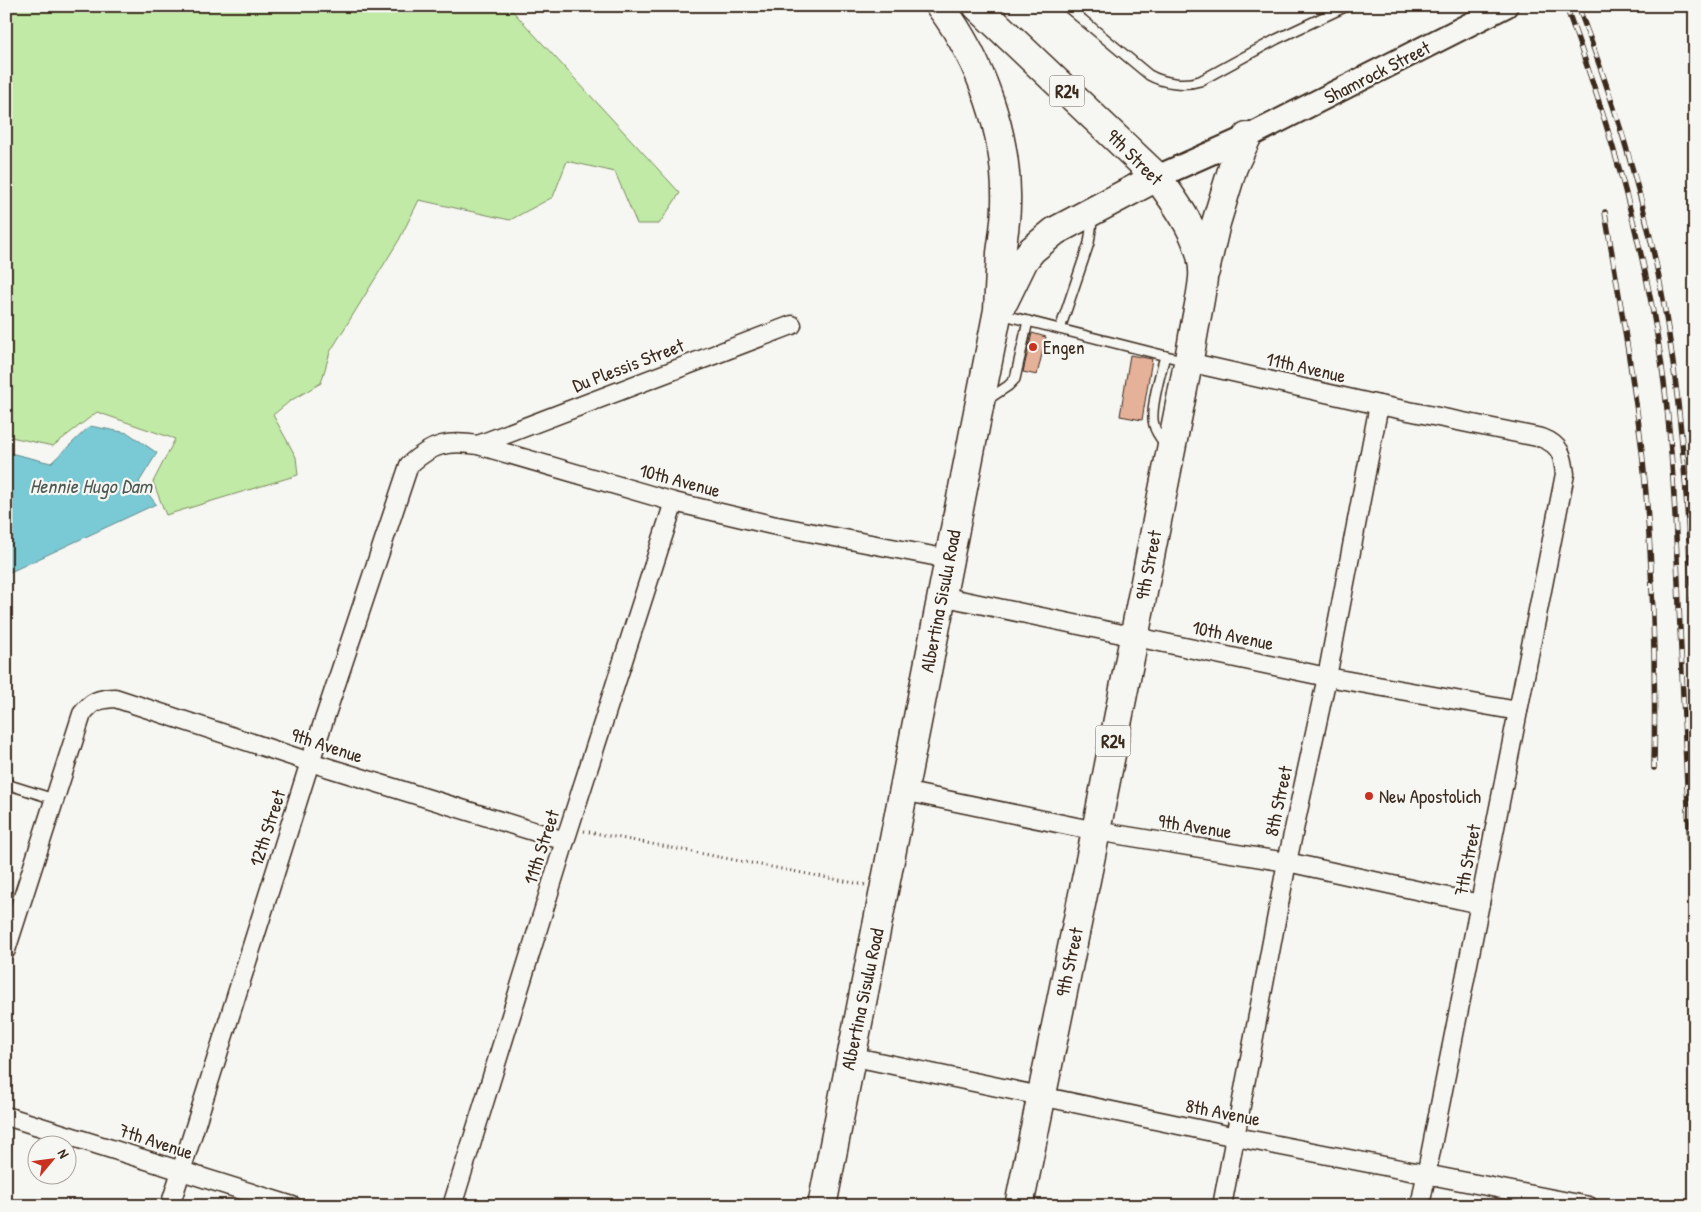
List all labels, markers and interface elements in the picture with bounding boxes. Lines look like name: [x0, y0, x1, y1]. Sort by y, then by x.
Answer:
street label: Shamrock Street: [1319, 34, 1435, 110]
road number: R24: [1050, 76, 1084, 106]
street label: 9th Street: [1101, 123, 1169, 191]
street label: Du Plessis Street: [568, 332, 688, 398]
place label: Engen: [1043, 334, 1085, 360]
marker: Engen: [1027, 341, 1039, 353]
street label: 11th Avenue: [1264, 345, 1349, 389]
street label: 10th Avenue: [637, 457, 724, 503]
water label: Hennie Hugo Dam: [30, 472, 154, 500]
street label: Albertina Sisulu Road: [913, 527, 967, 674]
street label: 9th Street: [1129, 528, 1168, 602]
street label: 10th Avenue: [1190, 614, 1276, 656]
street label: 9th Avenue: [288, 721, 367, 769]
road number: R24: [1096, 726, 1130, 756]
street label: 8th Street: [1258, 763, 1298, 839]
place label: New Apostolich: [1379, 783, 1481, 809]
street label: 12th Street: [242, 786, 292, 870]
marker: New Apostolich: [1363, 790, 1375, 802]
street label: 11th Street: [517, 806, 565, 888]
street label: 9th Avenue: [1156, 807, 1234, 845]
street label: 7th Street: [1447, 821, 1487, 898]
street label: Albertina Sisulu Road: [834, 925, 890, 1072]
street label: 9th Street: [1049, 925, 1089, 999]
street label: 8th Avenue: [1184, 1092, 1263, 1132]
street label: 7th Avenue: [116, 1117, 197, 1165]
north arrow: [28, 1134, 78, 1184]
text: N: [54, 1146, 74, 1162]

